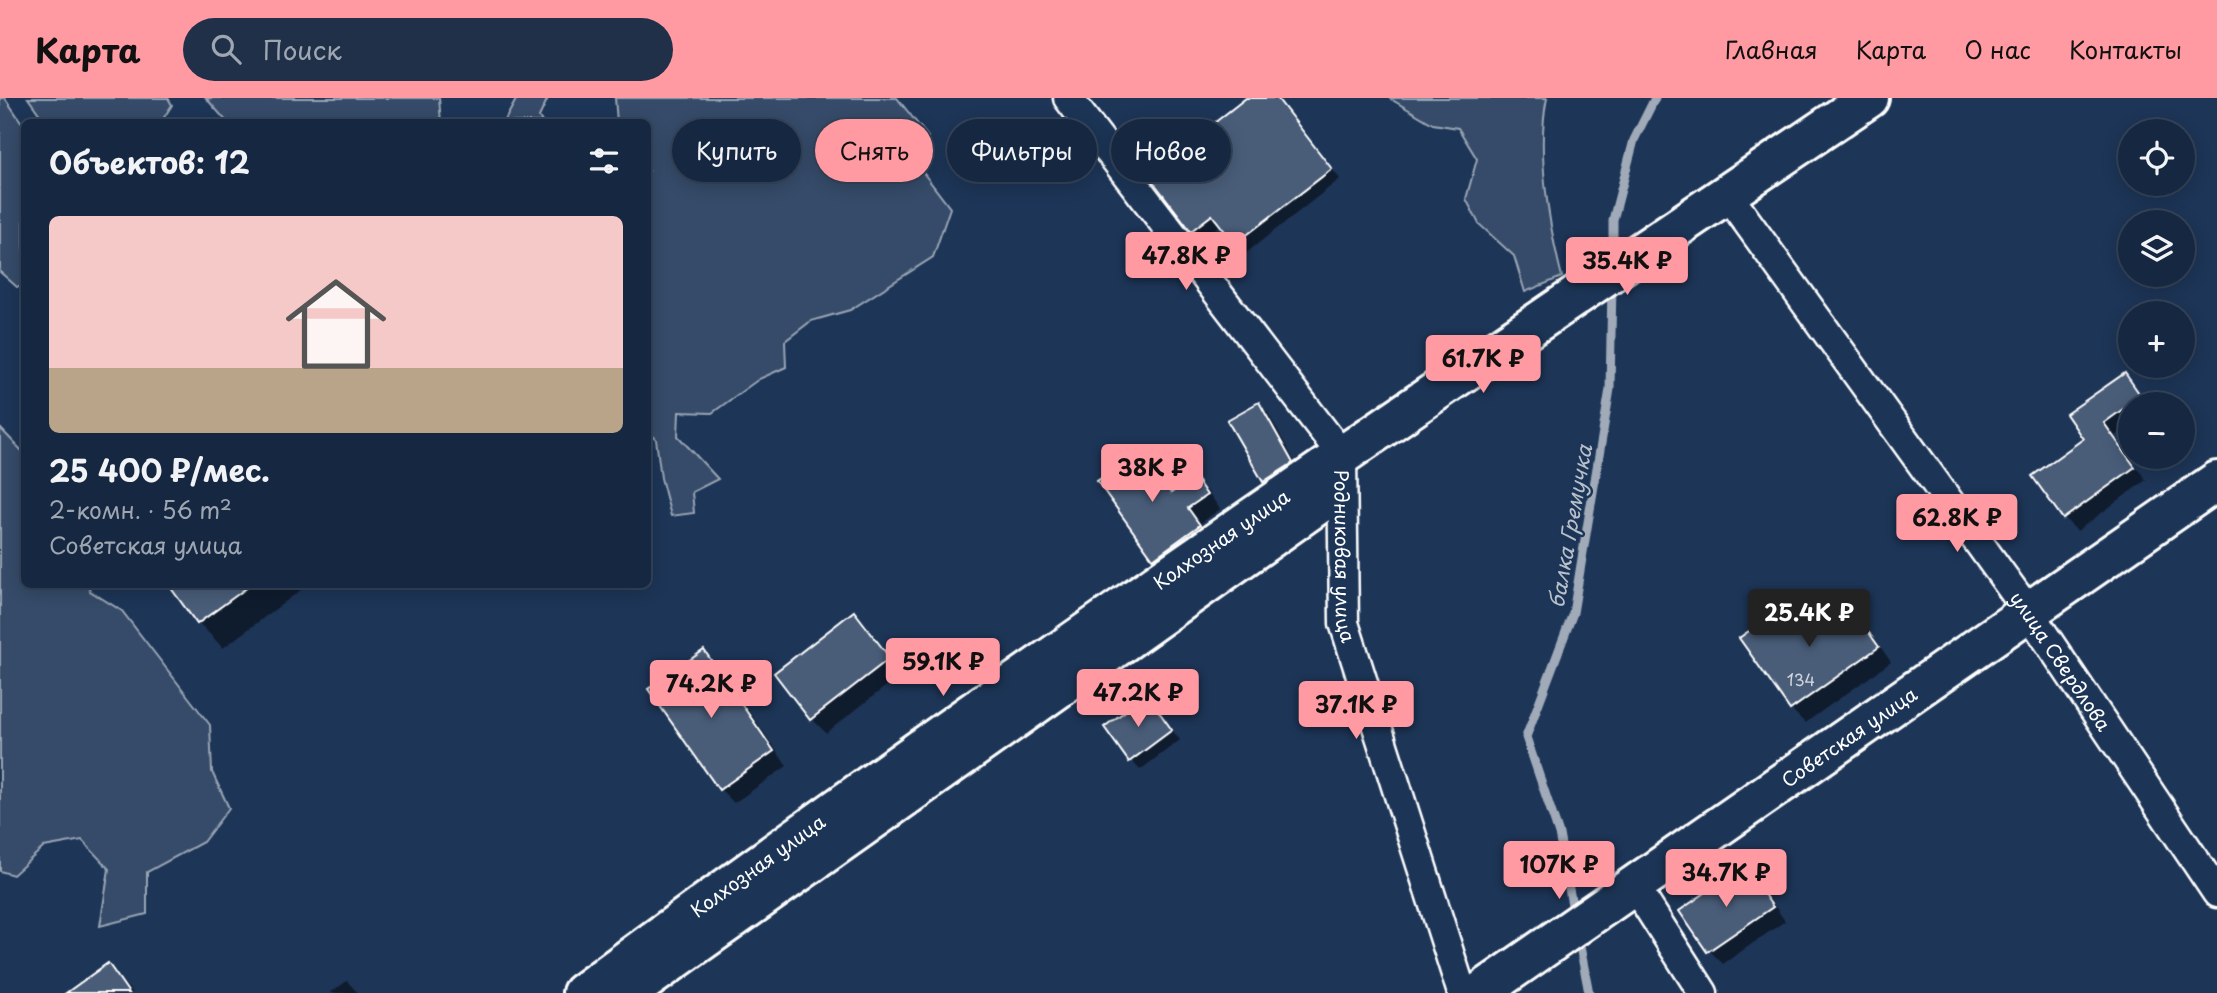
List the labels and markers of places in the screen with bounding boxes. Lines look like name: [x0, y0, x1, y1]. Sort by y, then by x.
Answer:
pin: 47.8K ₽: [1121, 232, 1251, 292]
pin: 35.4K ₽: [1562, 238, 1692, 297]
pin: 61.7K ₽: [1418, 336, 1548, 395]
pin: 38K ₽: [1103, 444, 1201, 504]
pin: 62.8K ₽: [1892, 494, 2022, 554]
pin: 25.4K ₽: [1744, 589, 1874, 649]
pin: 59.1K ₽: [878, 638, 1008, 698]
pin: 74.2K ₽: [646, 660, 776, 720]
pin: 47.2K ₽: [1073, 670, 1203, 729]
pin: 37.1K ₽: [1291, 682, 1421, 741]
pin: 107K ₽: [1502, 842, 1616, 901]
pin: 34.7K ₽: [1661, 850, 1791, 909]

